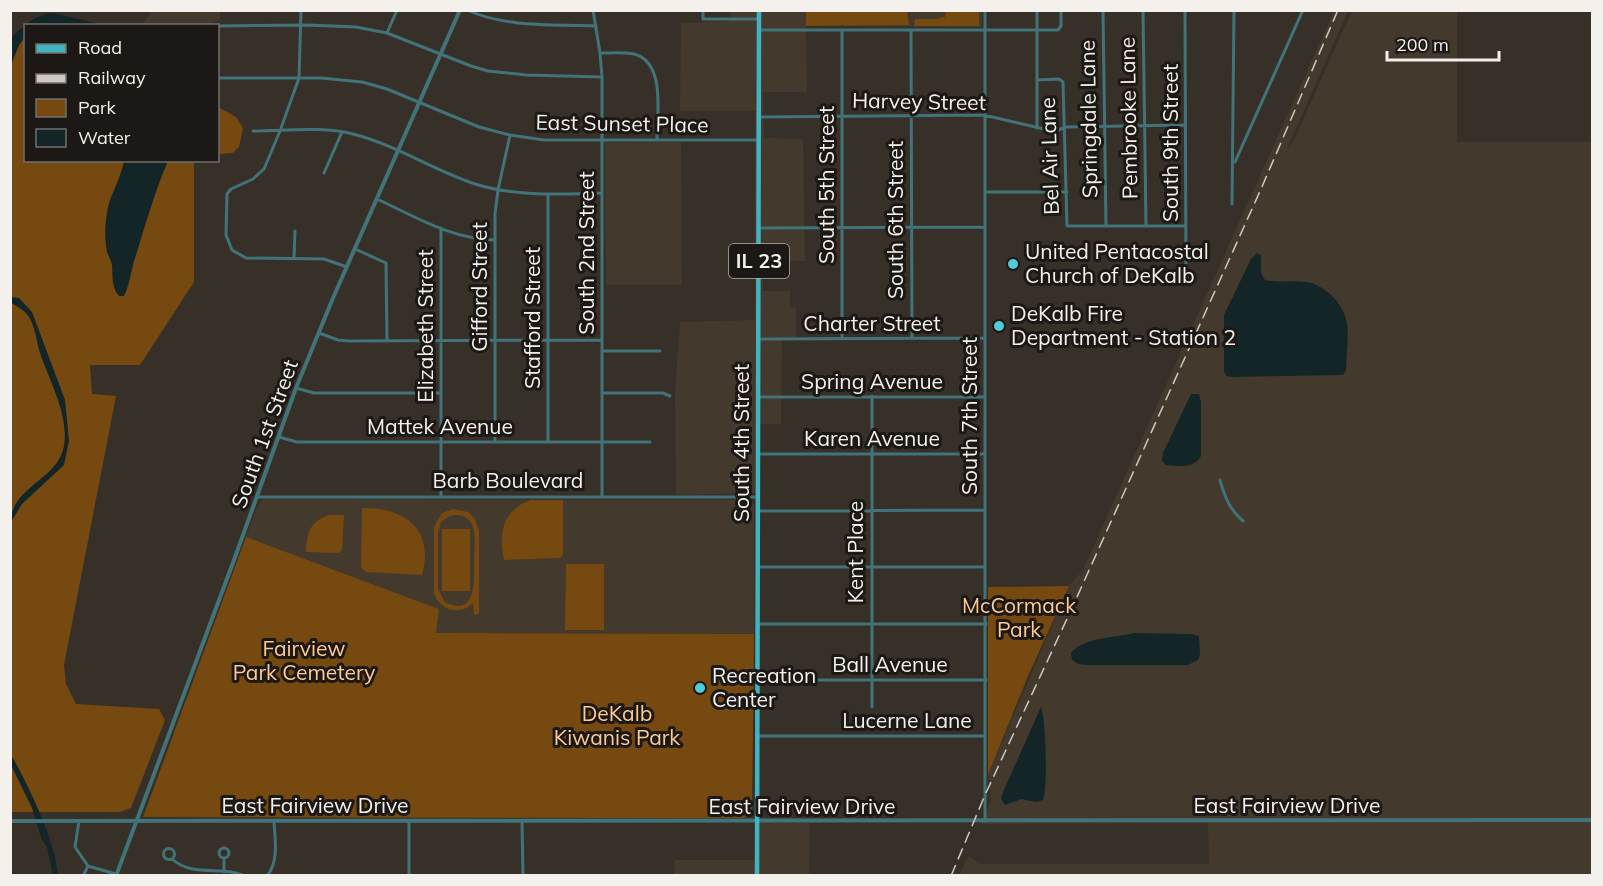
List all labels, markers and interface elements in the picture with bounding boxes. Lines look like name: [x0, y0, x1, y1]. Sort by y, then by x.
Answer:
legend: [24, 24, 219, 162]
scale bar: [1387, 24, 1500, 62]
text: 200 m: [1396, 33, 1449, 56]
text: Road: [78, 36, 122, 59]
street label: Pembrooke Lane: [1114, 37, 1142, 199]
street label: Springdale Lane: [1074, 40, 1102, 198]
street label: South 9th Street: [1157, 64, 1183, 222]
text: Railway: [78, 66, 146, 89]
street label: Harvey Street: [852, 87, 986, 115]
text: Park: [78, 96, 117, 119]
street label: Bel Air Lane: [1034, 97, 1064, 215]
street label: South 5th Street: [813, 106, 839, 264]
street label: East Sunset Place: [535, 108, 709, 138]
text: Water: [78, 126, 131, 149]
street label: South 6th Street: [882, 141, 908, 299]
street label: South 2nd Street: [573, 171, 599, 335]
street label: Gifford Street: [466, 222, 492, 352]
place label: United Pentacostal Church of DeKalb: [1025, 238, 1209, 288]
road number: IL 23: [729, 244, 789, 278]
street label: Stafford Street: [519, 247, 545, 389]
street label: Elizabeth Street: [412, 250, 438, 402]
marker: United Pentacostal Church of DeKalb: [1006, 257, 1020, 271]
place label: DeKalb Fire Department - Station 2: [1011, 300, 1236, 350]
street label: Charter Street: [803, 310, 941, 336]
marker: DeKalb Fire Department - Station 2: [992, 319, 1006, 333]
street label: South 7th Street: [956, 337, 982, 495]
street label: South 1st Street: [225, 356, 303, 511]
street label: South 4th Street: [728, 364, 754, 522]
street label: Spring Avenue: [801, 368, 943, 394]
street label: Mattek Avenue: [367, 413, 513, 439]
street label: Karen Avenue: [804, 425, 940, 451]
street label: Barb Boulevard: [433, 467, 583, 493]
street label: Kent Place: [842, 501, 868, 603]
park label: McCormack Park: [962, 592, 1076, 642]
park label: Fairview Park Cemetery: [233, 635, 375, 685]
street label: Ball Avenue: [832, 651, 948, 677]
place label: Recreation Center: [712, 662, 816, 712]
marker: Recreation Center: [693, 681, 707, 695]
park label: DeKalb Kiwanis Park: [554, 700, 680, 750]
street label: Lucerne Lane: [842, 707, 972, 733]
street label: East Fairview Drive: [221, 792, 409, 818]
street label: East Fairview Drive: [1193, 792, 1381, 818]
street label: East Fairview Drive: [708, 793, 896, 819]

